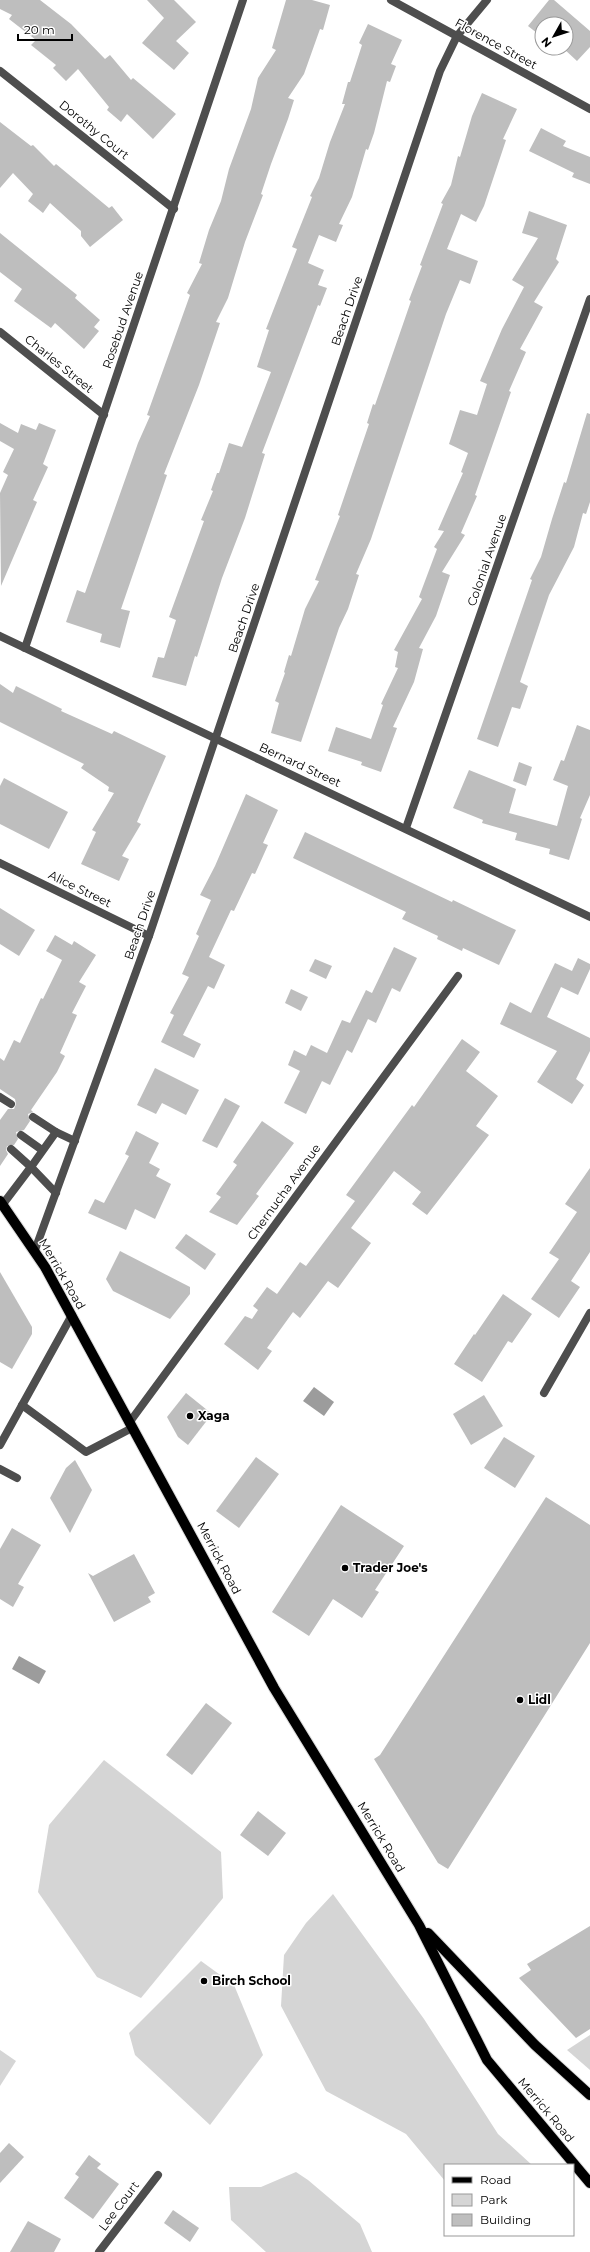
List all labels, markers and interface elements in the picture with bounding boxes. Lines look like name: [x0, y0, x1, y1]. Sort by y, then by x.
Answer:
street label: Florence Street: [453, 15, 540, 72]
scale bar: [18, 16, 72, 42]
north arrow: [534, 16, 574, 56]
text: 20 m: [24, 22, 55, 37]
text: N: [538, 34, 554, 50]
street label: Dorothy Court: [56, 97, 132, 162]
street label: Rosebud Avenue: [99, 269, 146, 371]
street label: Beach Drive: [328, 274, 365, 348]
street label: Charles Street: [22, 331, 97, 396]
street label: Colonial Avenue: [464, 512, 509, 608]
street label: Beach Drive: [225, 581, 262, 655]
street label: Bernard Street: [257, 739, 344, 790]
street label: Alice Street: [46, 867, 114, 910]
street label: Beach Drive: [121, 888, 158, 962]
street label: Chernucha Avenue: [244, 1141, 323, 1243]
street label: Merrick Road: [36, 1235, 89, 1312]
place label: Xaga: [198, 1408, 230, 1423]
marker: Xaga: [185, 1411, 195, 1421]
street label: Merrick Road: [194, 1519, 245, 1596]
place label: Trader Joe's: [353, 1560, 428, 1575]
marker: Trader Joe's: [340, 1563, 350, 1573]
place label: Lidl: [528, 1692, 551, 1707]
marker: Lidl: [515, 1695, 525, 1705]
street label: Merrick Road: [354, 1799, 408, 1875]
place label: Birch School: [212, 1973, 291, 1988]
marker: Birch School: [199, 1976, 209, 1986]
street label: Merrick Road: [515, 2074, 578, 2145]
legend: [444, 2164, 574, 2236]
text: Road: [480, 2172, 511, 2187]
street label: Lee Court: [95, 2178, 142, 2233]
text: Park: [480, 2192, 508, 2207]
text: Building: [480, 2212, 531, 2227]

